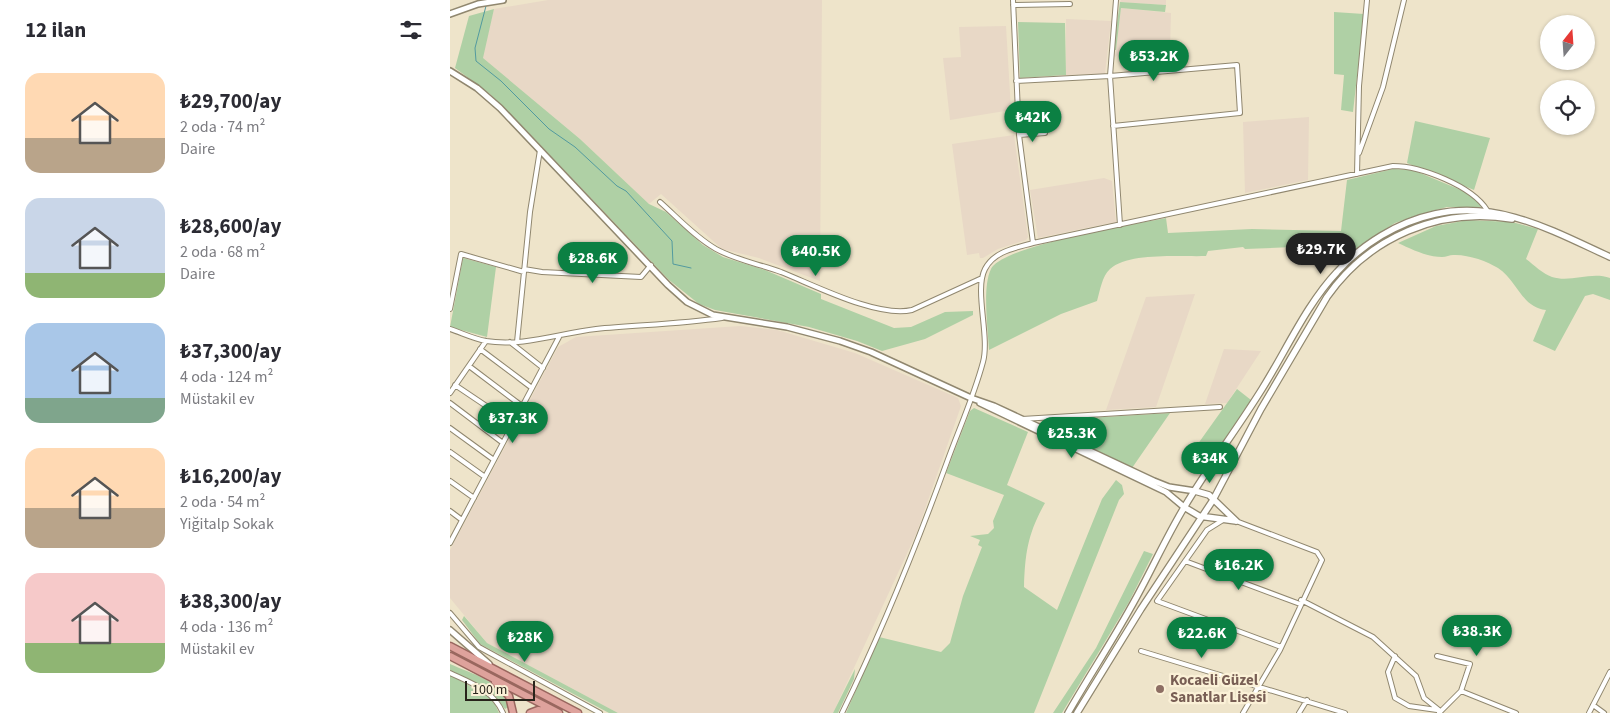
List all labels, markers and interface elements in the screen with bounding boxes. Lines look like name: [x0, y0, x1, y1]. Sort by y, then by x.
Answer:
text: 12 ilan: [25, 15, 86, 45]
north arrow: [1540, 15, 1595, 70]
map controls: [1540, 15, 1595, 135]
icon: filters: [397, 16, 425, 44]
pin: ₺53.2K: [1113, 39, 1195, 82]
text: ₺53.2K: [1130, 45, 1178, 67]
button: locate: [1540, 80, 1595, 135]
text: ₺29,700/ay: [180, 86, 281, 116]
icon: home: [65, 93, 125, 153]
pin: ₺42K: [1003, 100, 1063, 143]
text: ₺42K: [1015, 106, 1051, 128]
text: 2 oda · 74 m²: [180, 116, 265, 138]
text: Daire: [180, 138, 215, 160]
text: ₺28,600/ay: [180, 211, 281, 241]
icon: home: [65, 218, 125, 278]
pin: ₺29.7K: [1280, 232, 1362, 275]
pin: ₺40.5K: [775, 234, 857, 277]
text: ₺29.7K: [1297, 238, 1345, 260]
text: ₺40.5K: [792, 240, 840, 262]
text: 2 oda · 68 m²: [180, 241, 265, 263]
pin: ₺28.6K: [552, 242, 634, 284]
text: ₺28.6K: [569, 247, 617, 269]
text: Daire: [180, 263, 215, 285]
text: ₺37,300/ay: [180, 336, 281, 366]
icon: home: [65, 343, 125, 403]
text: 4 oda · 124 m²: [180, 366, 273, 388]
text: Müstakil ev: [180, 388, 254, 410]
pin: ₺37.3K: [472, 402, 554, 444]
text: ₺37.3K: [489, 407, 537, 429]
pin: ₺25.3K: [1031, 416, 1113, 459]
text: ₺25.3K: [1048, 422, 1096, 444]
pin: ₺34K: [1180, 442, 1240, 484]
text: ₺34K: [1192, 447, 1228, 469]
text: ₺16,200/ay: [180, 461, 281, 491]
icon: home: [65, 468, 125, 528]
text: 2 oda · 54 m²: [180, 491, 265, 513]
text: Yiğitalp Sokak: [180, 513, 274, 535]
pin: ₺16.2K: [1198, 548, 1280, 591]
text: ₺16.2K: [1215, 554, 1263, 576]
text: ₺38,300/ay: [180, 586, 281, 616]
icon: home: [65, 593, 125, 653]
pin: ₺38.3K: [1436, 614, 1518, 657]
text: 4 oda · 136 m²: [180, 616, 273, 638]
pin: ₺22.6K: [1161, 616, 1243, 659]
pin: ₺28K: [495, 620, 555, 663]
text: ₺38.3K: [1453, 620, 1501, 642]
text: ₺22.6K: [1178, 622, 1226, 644]
text: ₺28K: [507, 626, 543, 648]
text: Müstakil ev: [180, 638, 254, 660]
place label: Kocaeli Güzel Sanatlar Lisesi: [1170, 670, 1266, 708]
scale bar: [465, 678, 535, 701]
text: 100 m: [472, 680, 507, 700]
marker: Kocaeli Güzel Sanatlar Lisesi: [1154, 683, 1166, 695]

